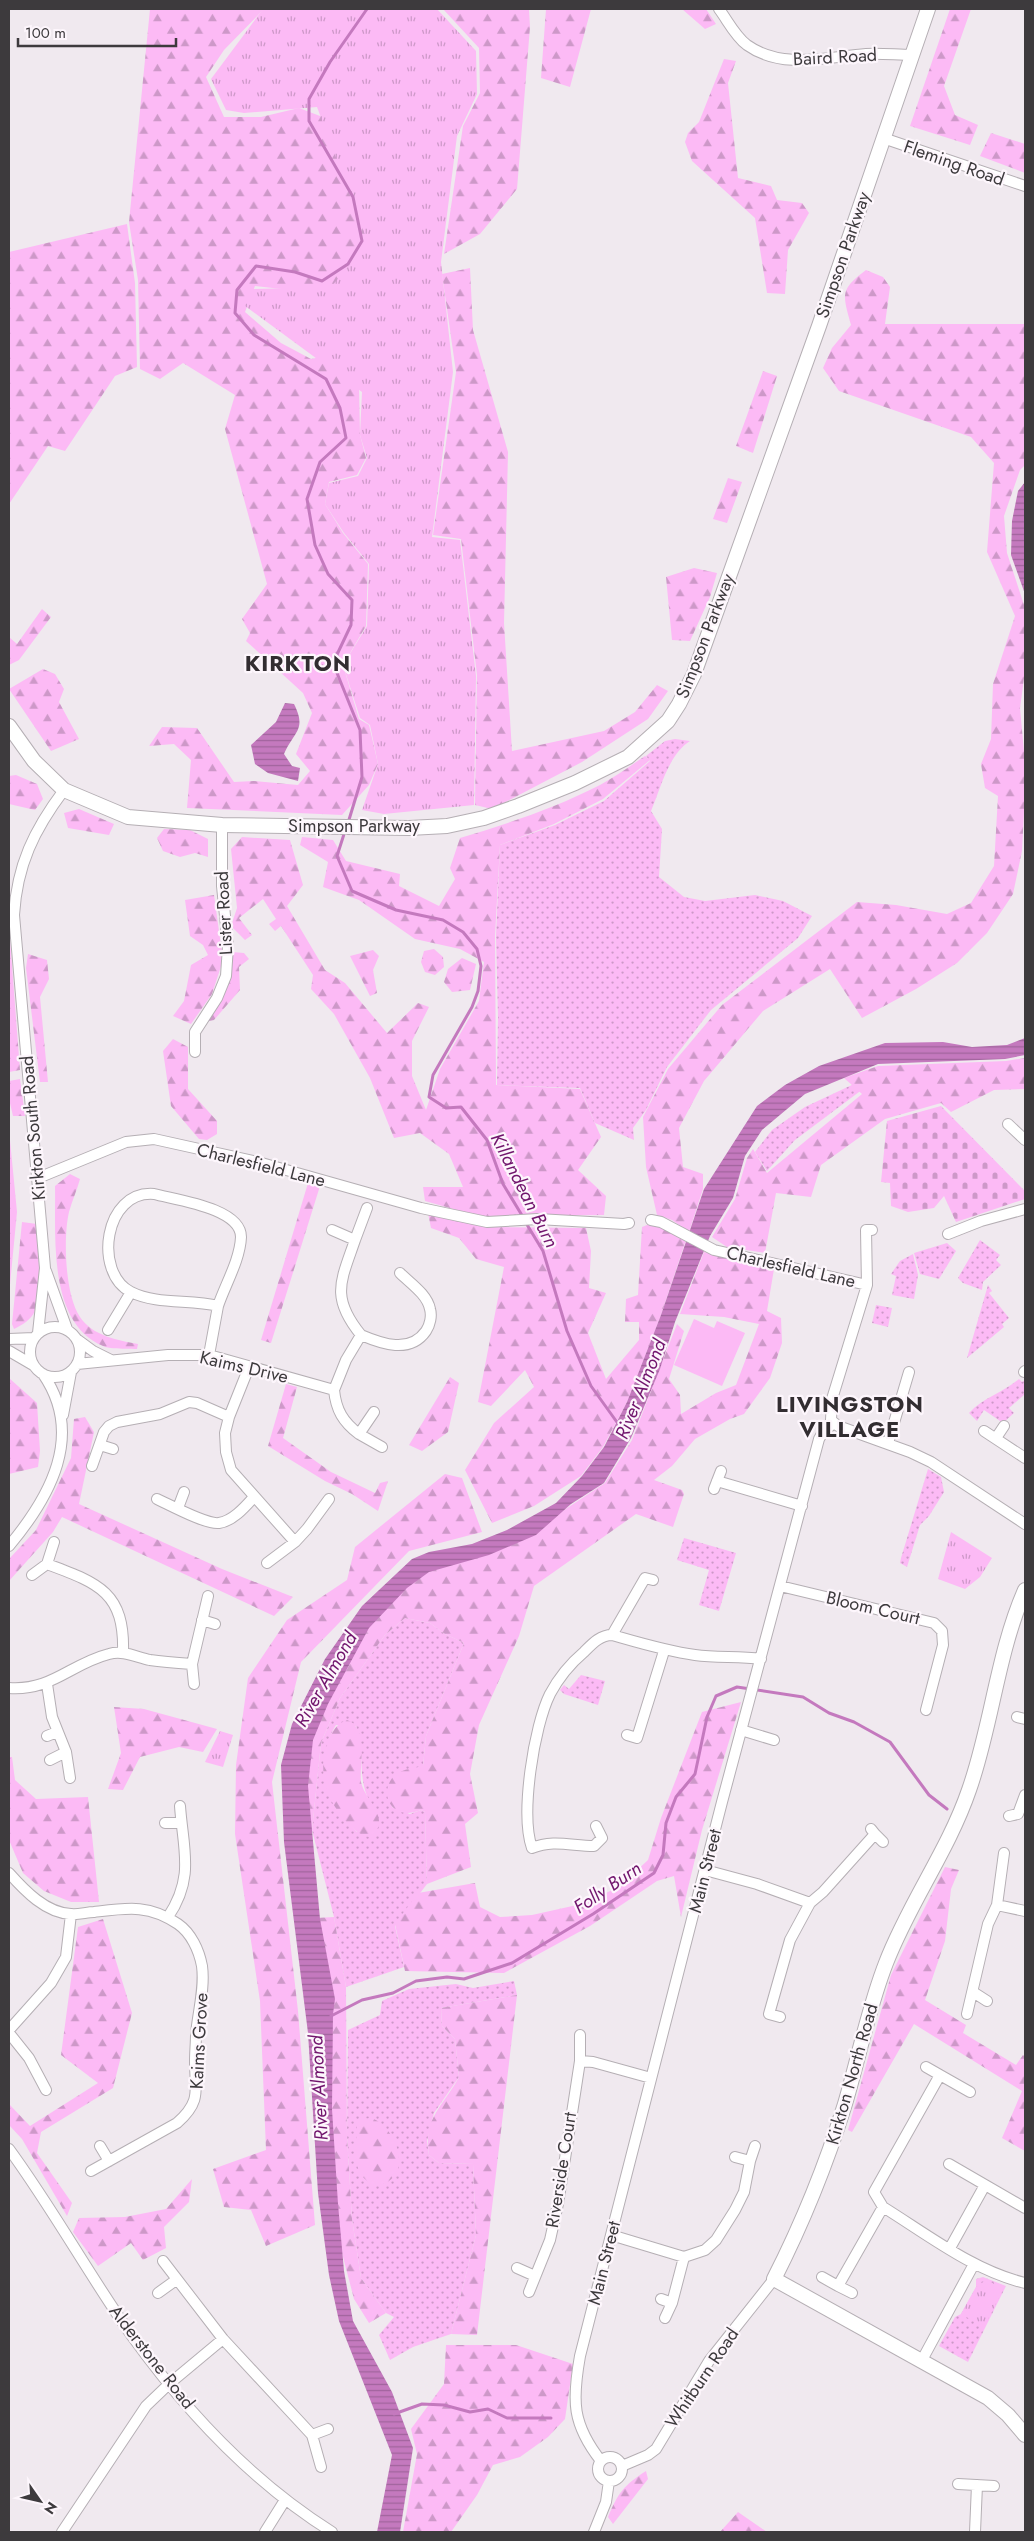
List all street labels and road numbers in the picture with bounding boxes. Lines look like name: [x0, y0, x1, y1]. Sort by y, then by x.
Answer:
street label: Baird Road: [792, 42, 878, 72]
street label: Fleming Road: [900, 134, 1008, 192]
street label: Simpson Parkway: [809, 188, 877, 322]
street label: Simpson Parkway: [669, 570, 741, 702]
street label: Simpson Parkway: [288, 813, 420, 839]
street label: Lister Road: [209, 870, 239, 956]
street label: Kirkton South Road: [14, 1055, 52, 1201]
street label: Charlesfield Lane: [194, 1136, 328, 1194]
street label: Charlesfield Lane: [724, 1240, 858, 1294]
street label: Kaims Drive: [197, 1344, 291, 1390]
street label: Bloom Court: [824, 1585, 923, 1632]
street label: Main Street: [682, 1826, 728, 1916]
street label: Kaims Grove: [183, 1992, 215, 2090]
street label: Kirkton North Road: [819, 2000, 885, 2148]
street label: Riverside Court: [539, 2110, 583, 2230]
street label: Main Street: [581, 2218, 627, 2308]
street label: Alderstone Road: [103, 2299, 201, 2415]
street label: Whitburn Road: [659, 2323, 745, 2433]

